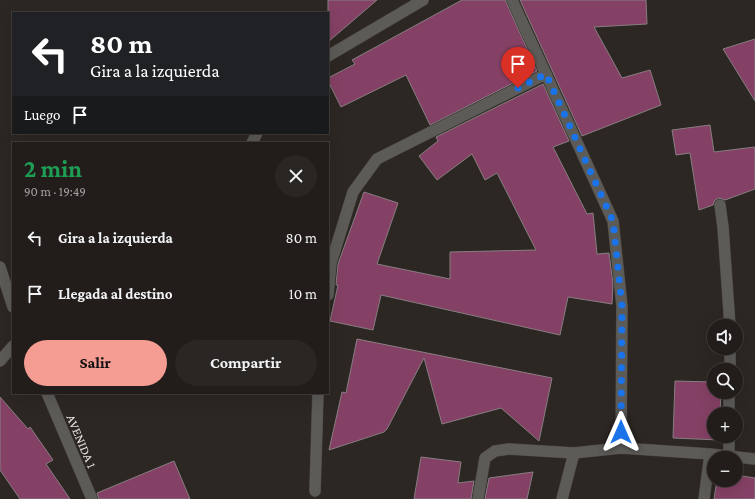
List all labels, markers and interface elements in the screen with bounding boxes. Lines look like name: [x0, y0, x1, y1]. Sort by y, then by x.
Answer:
icon: left: [24, 28, 76, 80]
text: 80 m: [90, 28, 152, 59]
pin: [501, 47, 535, 88]
icon: arrive: [507, 53, 529, 75]
text: Gira a la izquierda: [90, 61, 220, 81]
icon: arrive: [69, 104, 91, 126]
text: Luego: [24, 107, 61, 123]
text: 2 min: [24, 155, 82, 182]
button: close: [275, 155, 317, 197]
text: 90 m · 19:49: [24, 184, 86, 199]
icon: left: [24, 227, 46, 249]
text: Gira a la izquierda: [58, 230, 173, 246]
text: 80 m: [286, 230, 317, 246]
icon: arrive: [24, 283, 46, 305]
text: Llegada al destino: [58, 286, 173, 302]
text: 10 m: [289, 286, 317, 302]
map controls: [707, 319, 743, 487]
button: sound: [707, 319, 743, 355]
button: Salir: [24, 340, 167, 386]
button: Compartir: [175, 340, 317, 386]
button: search: [707, 363, 743, 399]
button: +: [707, 407, 743, 443]
position arrow: [600, 411, 642, 453]
street label: AVENIDA 1: [64, 412, 100, 470]
button: −: [707, 451, 743, 487]

